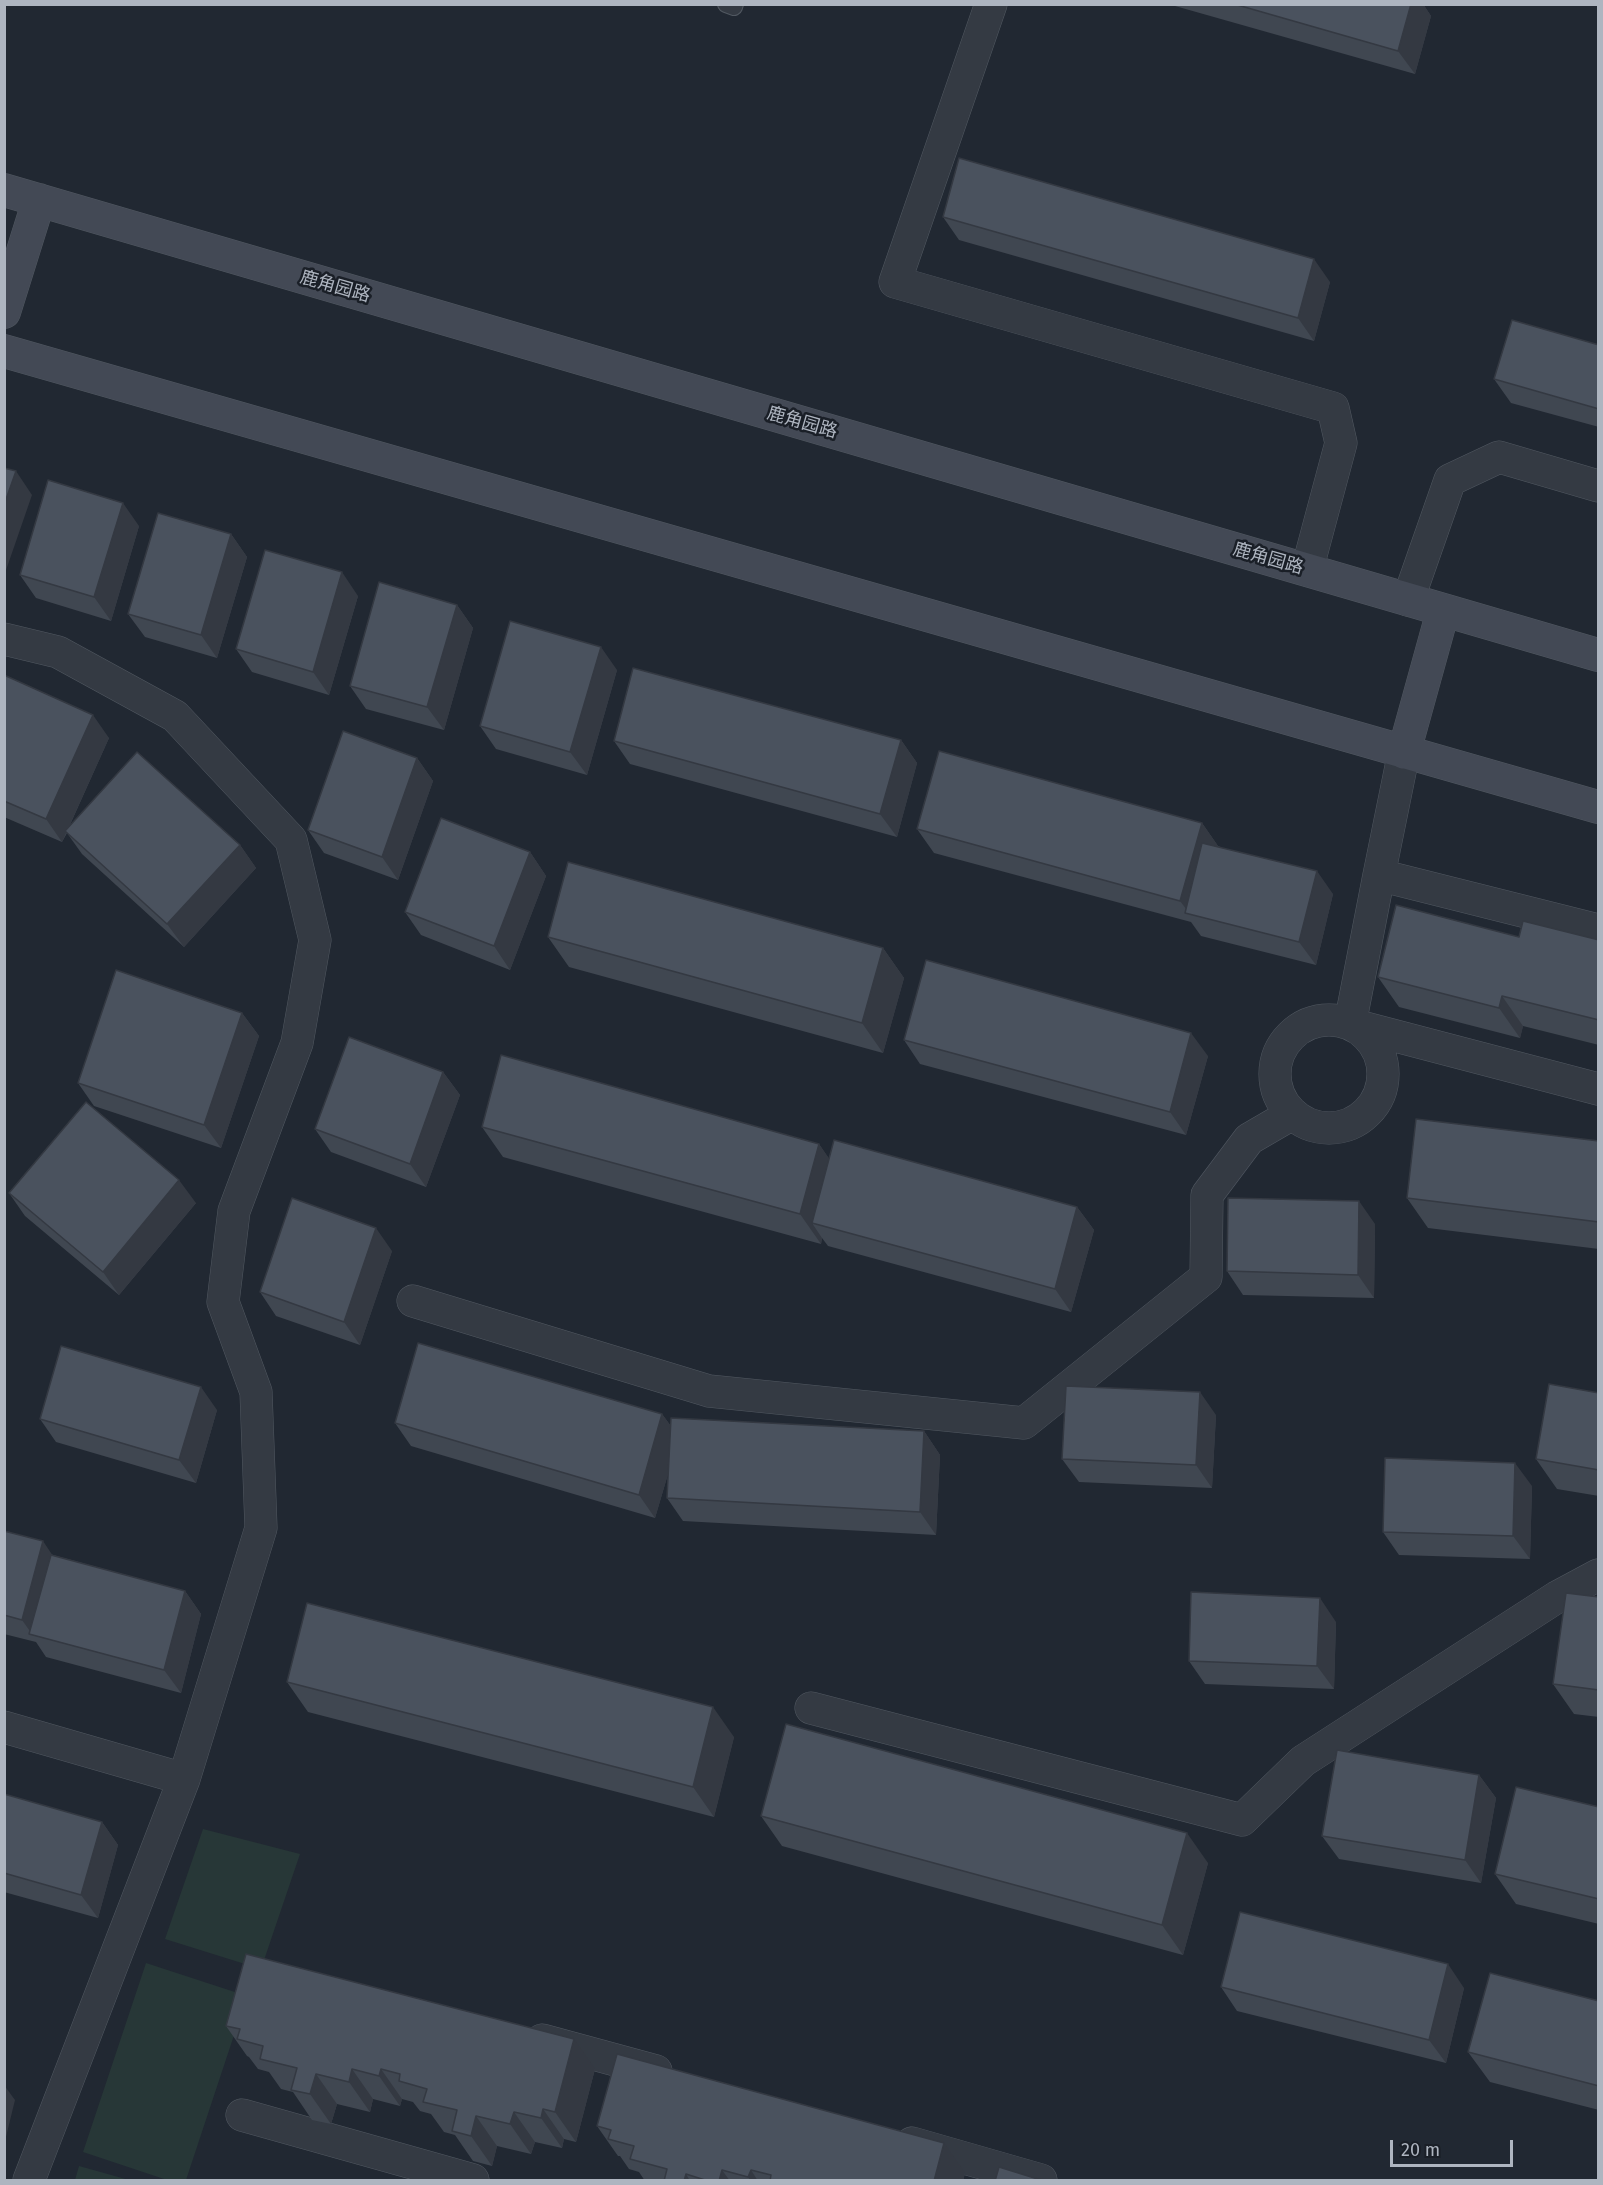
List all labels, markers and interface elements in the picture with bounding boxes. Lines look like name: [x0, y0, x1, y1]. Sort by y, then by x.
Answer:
street label: 鹿角园路: [297, 267, 373, 307]
street label: 鹿角园路: [764, 403, 840, 443]
street label: 鹿角园路: [1230, 539, 1306, 579]
scale bar: [1393, 2128, 1516, 2166]
text: 20 m: [1401, 2139, 1440, 2161]

